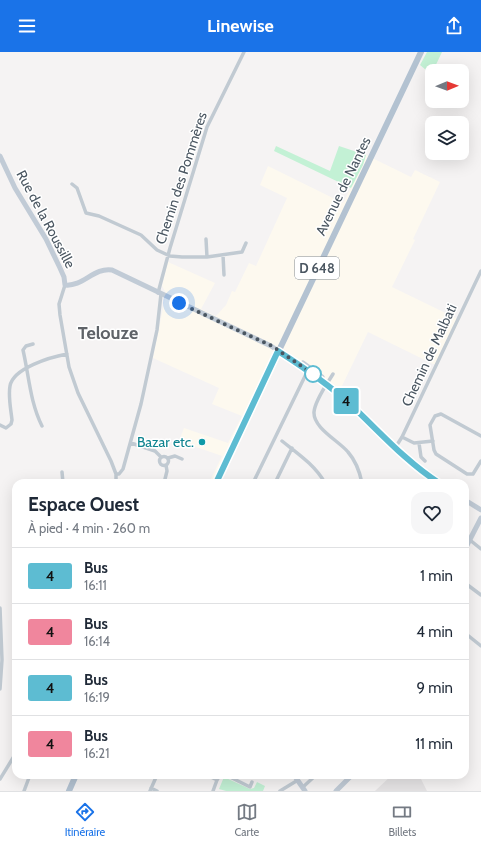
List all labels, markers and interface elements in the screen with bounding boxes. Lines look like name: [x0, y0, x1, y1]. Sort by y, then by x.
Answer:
icon: menu: [16, 15, 38, 37]
text: Linewise: [207, 15, 274, 37]
icon: share: [443, 15, 465, 37]
north arrow: [425, 64, 469, 108]
map controls: [425, 64, 469, 160]
street label: Chemin des Pommères: [151, 109, 211, 246]
button: layers: [425, 116, 469, 160]
street label: Avenue de Nantes: [311, 134, 375, 238]
street label: Rue de la Roussille: [13, 167, 79, 271]
road number: D 648: [295, 257, 339, 279]
your location: [169, 293, 189, 313]
street label: Chemin de Malbati: [397, 301, 461, 409]
district label: Telouze: [78, 322, 138, 344]
unlabelled marker: [304, 365, 322, 383]
line badge: 4: [333, 388, 359, 414]
text: 4: [342, 392, 350, 410]
place label: Bazar etc.: [137, 433, 194, 451]
marker: Bazar etc.: [197, 437, 207, 447]
button: heart: [411, 492, 453, 534]
text: Espace Ouest: [28, 493, 139, 516]
text: À pied · 4 min · 260 m: [28, 520, 150, 536]
text: Bus: [84, 559, 108, 577]
text: 4: [46, 567, 54, 585]
text: 1 min: [420, 567, 453, 585]
text: 16:11: [84, 577, 107, 593]
text: Bus: [84, 615, 108, 633]
text: 4: [46, 623, 54, 641]
text: 4 min: [416, 623, 453, 641]
text: 16:14: [84, 633, 110, 649]
text: Bus: [84, 671, 108, 689]
text: 4: [46, 679, 54, 697]
text: 9 min: [416, 679, 453, 697]
text: 16:19: [84, 689, 110, 705]
text: Bus: [84, 727, 108, 745]
text: 4: [46, 735, 54, 753]
text: 11 min: [415, 735, 453, 753]
text: 16:21: [84, 745, 109, 761]
tab: Itinéraire: [65, 801, 105, 839]
tab: Carte: [234, 801, 259, 839]
tab: Billets: [388, 801, 416, 839]

